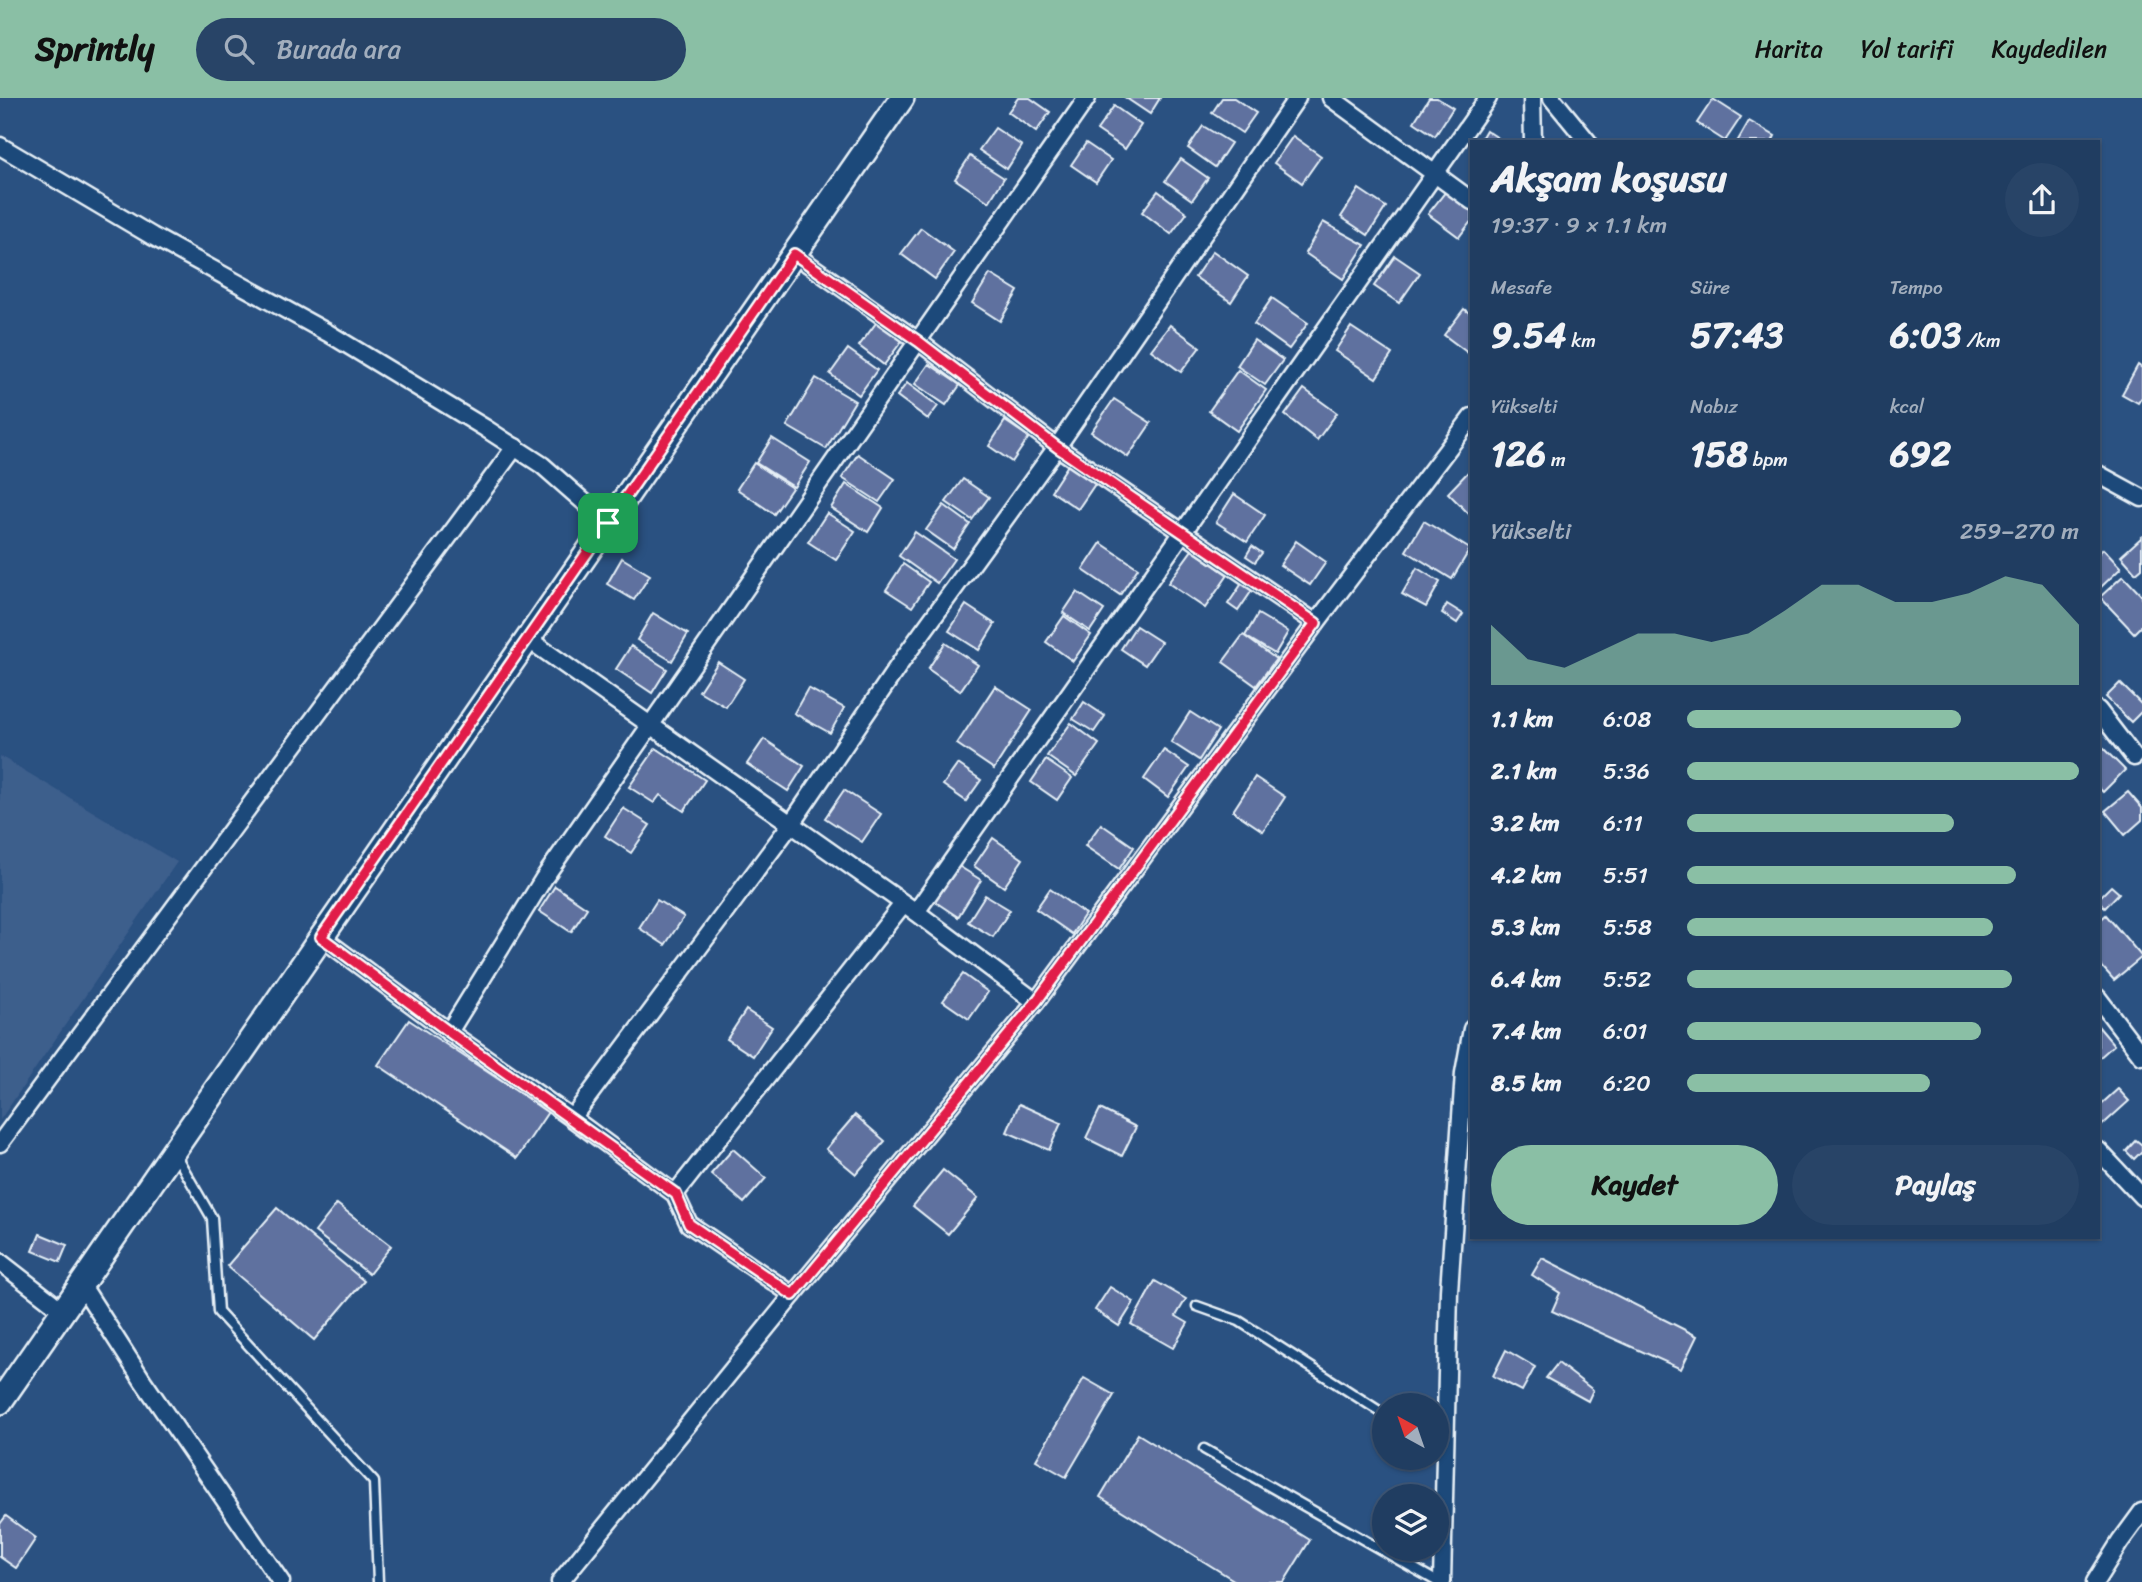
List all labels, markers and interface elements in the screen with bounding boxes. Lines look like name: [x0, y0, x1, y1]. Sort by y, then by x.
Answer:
search box: [196, 18, 686, 81]
text: Sprintly: [35, 20, 154, 78]
text: Burada ara: [276, 26, 401, 72]
text: Harita: [1755, 28, 1823, 70]
text: Yol tarifi: [1861, 28, 1954, 70]
text: Kaydedilen: [1992, 28, 2107, 70]
icon: search: [220, 30, 258, 68]
text: Akşam koşusu: [1491, 145, 1727, 212]
button: share: [2005, 163, 2079, 237]
text: 19:37 · 9 × 1.1 km: [1491, 205, 1667, 246]
text: Mesafe: [1491, 271, 1552, 304]
text: Süre: [1690, 271, 1730, 304]
text: Tempo: [1890, 271, 1943, 304]
text: 9.54: [1491, 304, 1566, 366]
text: 57:43: [1690, 304, 1783, 366]
text: 6:03: [1890, 304, 1961, 366]
text: km: [1566, 324, 1596, 357]
text: /km: [1961, 324, 2001, 357]
text: Yükselti: [1491, 390, 1557, 423]
text: Nabız: [1690, 390, 1738, 423]
text: kcal: [1890, 390, 1924, 423]
text: 126: [1491, 423, 1546, 485]
text: 158: [1690, 423, 1748, 485]
text: 692: [1890, 423, 1951, 485]
text: m: [1546, 443, 1566, 476]
text: bpm: [1748, 443, 1788, 476]
pin: [578, 493, 638, 553]
icon: arrive: [589, 504, 627, 542]
text: Yükselti: [1491, 511, 1571, 552]
text: 259–270 m: [1960, 511, 2079, 552]
text: 1.1 km: [1491, 699, 1554, 740]
text: 6:08: [1603, 699, 1651, 740]
text: 2.1 km: [1491, 751, 1557, 792]
text: 5:36: [1603, 751, 1650, 792]
text: 3.2 km: [1491, 803, 1560, 844]
text: 6:11: [1603, 803, 1643, 844]
text: 4.2 km: [1491, 855, 1561, 896]
text: 5:51: [1603, 855, 1648, 896]
text: 5.3 km: [1491, 907, 1560, 948]
text: 5:58: [1603, 907, 1652, 948]
text: 6.4 km: [1491, 959, 1561, 1000]
text: 5:52: [1603, 959, 1651, 1000]
text: 7.4 km: [1491, 1011, 1561, 1052]
text: 6:01: [1603, 1011, 1647, 1052]
text: 8.5 km: [1491, 1063, 1562, 1104]
text: 6:20: [1603, 1063, 1651, 1104]
button: Kaydet: [1491, 1145, 1778, 1225]
button: Paylaş: [1792, 1145, 2079, 1225]
north arrow: [1372, 1393, 1449, 1470]
map controls: [1372, 1393, 1449, 1561]
button: layers: [1372, 1484, 1449, 1561]

